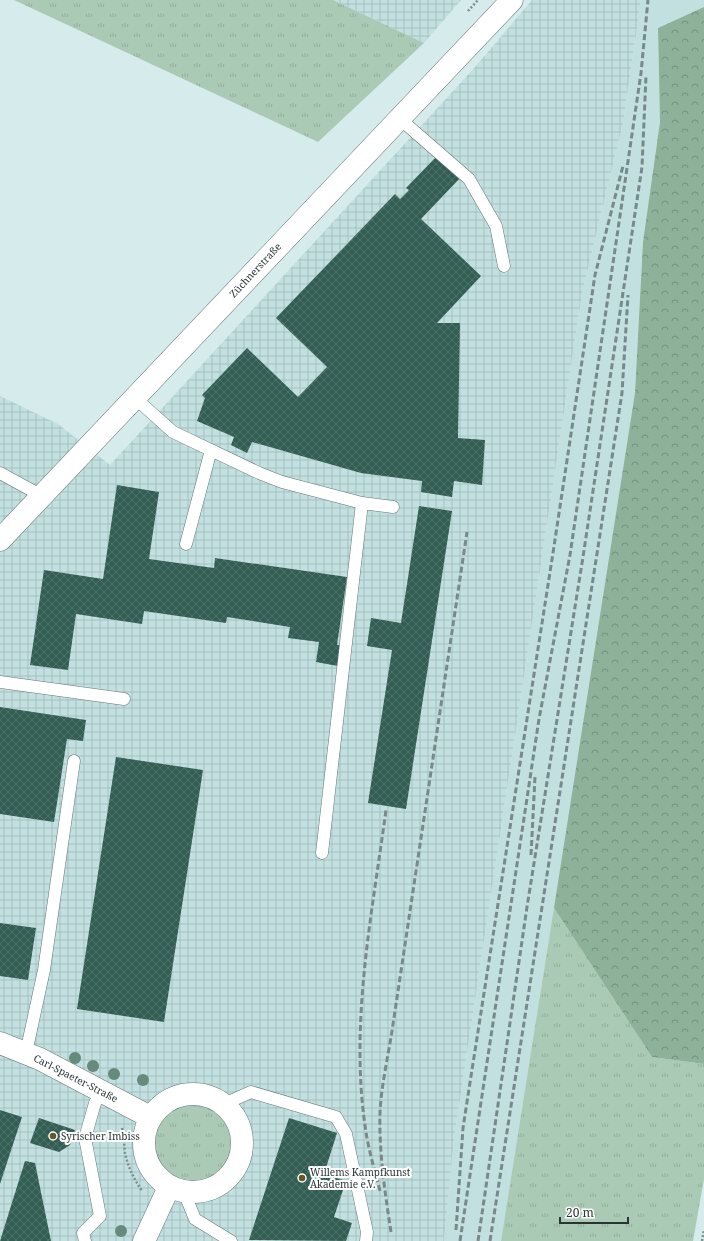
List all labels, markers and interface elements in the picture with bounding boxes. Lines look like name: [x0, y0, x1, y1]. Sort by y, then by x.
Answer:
street label: Züchnerstraße: [226, 240, 284, 300]
street label: Carl-Spaeter-Straße: [31, 1051, 121, 1105]
place label: Syrischer Imbiss: [61, 1129, 140, 1143]
marker: Syrischer Imbiss: [48, 1131, 58, 1141]
place label: Willems Kampfkunst Akademie e.V.: [310, 1165, 411, 1191]
marker: Willems Kampfkunst Akademie e.V.: [297, 1173, 307, 1183]
scale bar: [560, 1199, 628, 1225]
text: 20 m: [566, 1204, 594, 1221]

